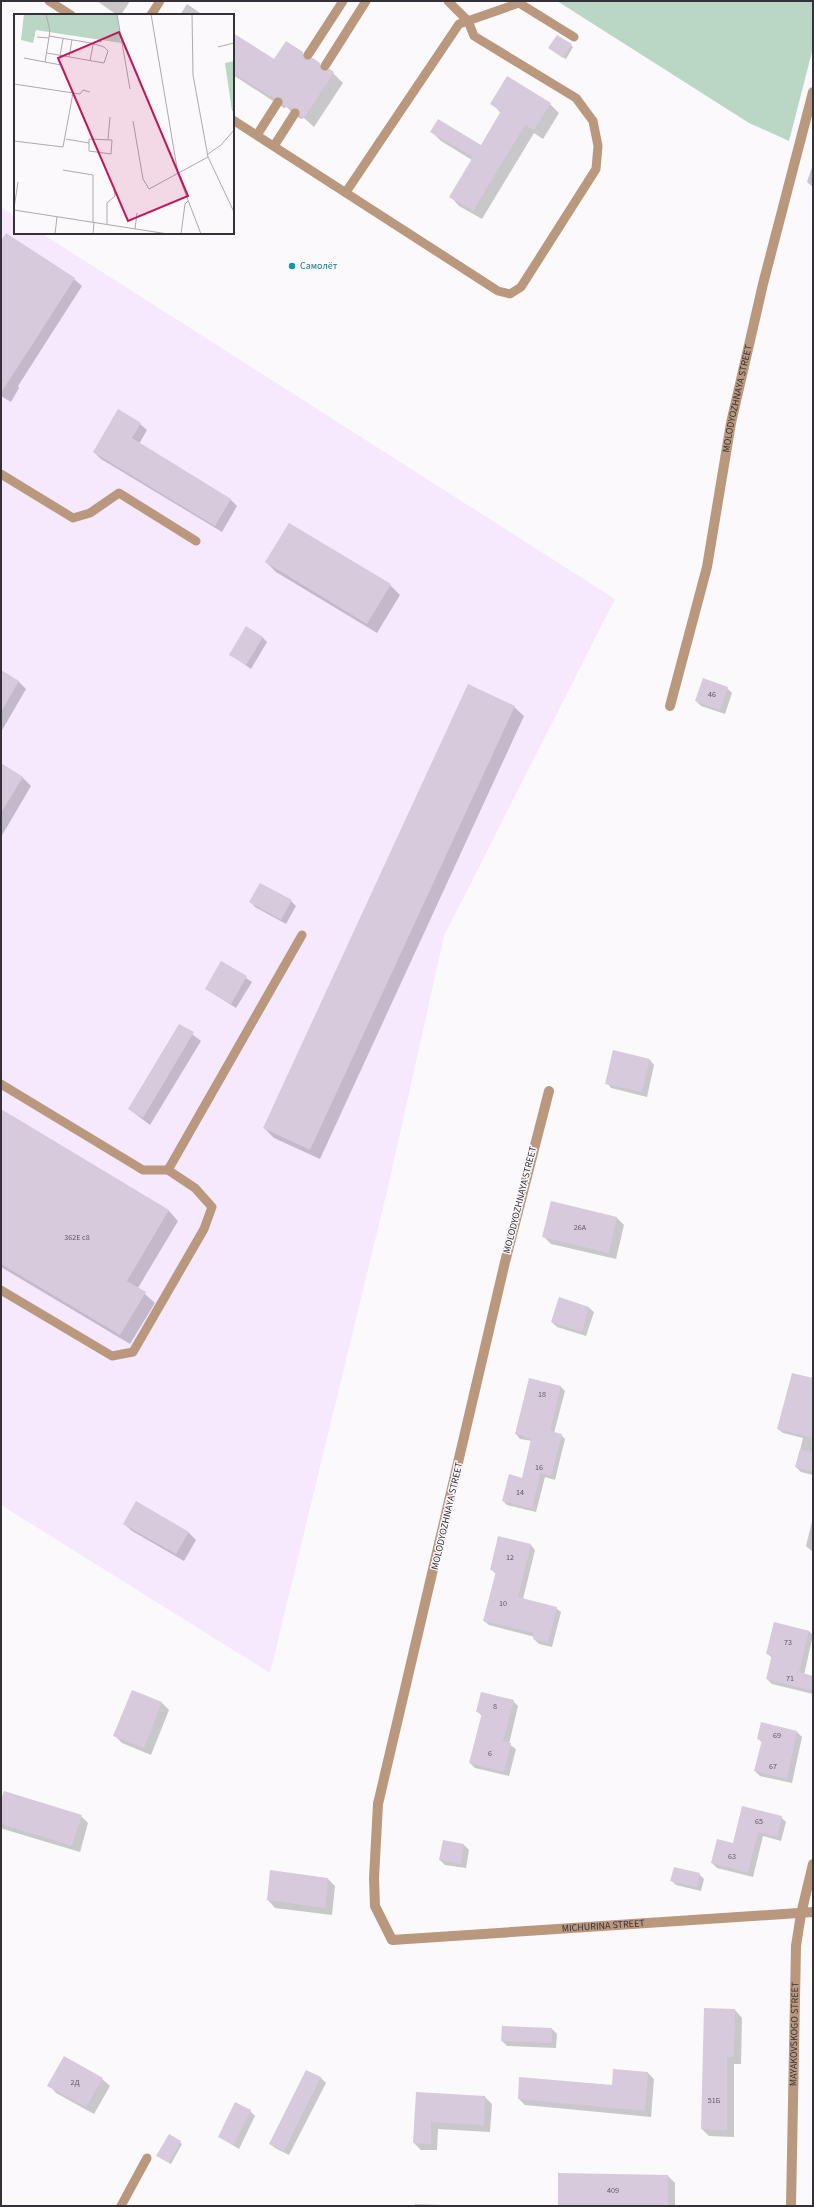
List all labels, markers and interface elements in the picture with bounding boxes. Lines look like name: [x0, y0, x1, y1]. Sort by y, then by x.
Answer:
inset map: [14, 14, 234, 234]
place label: Самолёт: [300, 259, 338, 273]
marker: Самолёт: [287, 261, 297, 271]
street label: MOLODYOZHNAYA STREET: [719, 343, 756, 454]
house number: 46: [708, 689, 716, 700]
street label: MOLODYOZHNAYA STREET: [500, 1144, 540, 1255]
house number: 26А: [574, 1222, 587, 1233]
house number: 362Е с8: [64, 1232, 90, 1243]
house number: 18: [538, 1389, 546, 1400]
street label: MOLODYOZHNAYA STREET: [428, 1460, 466, 1571]
house number: 16: [535, 1462, 543, 1473]
house number: 14: [516, 1487, 524, 1498]
house number: 12: [506, 1552, 514, 1563]
house number: 10: [499, 1598, 507, 1609]
house number: 73: [784, 1637, 792, 1648]
house number: 71: [786, 1673, 794, 1684]
house number: 8: [493, 1701, 497, 1712]
house number: 69: [773, 1730, 781, 1741]
house number: 6: [488, 1748, 492, 1759]
house number: 67: [769, 1761, 777, 1772]
house number: 65: [755, 1816, 763, 1827]
house number: 63: [728, 1851, 736, 1862]
street label: MICHURINA STREET: [561, 1916, 646, 1936]
street label: MAYAKOVSKOGO STREET: [786, 1981, 802, 2086]
house number: 2Д: [70, 2077, 80, 2088]
house number: 51Б: [708, 2095, 721, 2106]
house number: 409: [607, 2185, 619, 2196]

